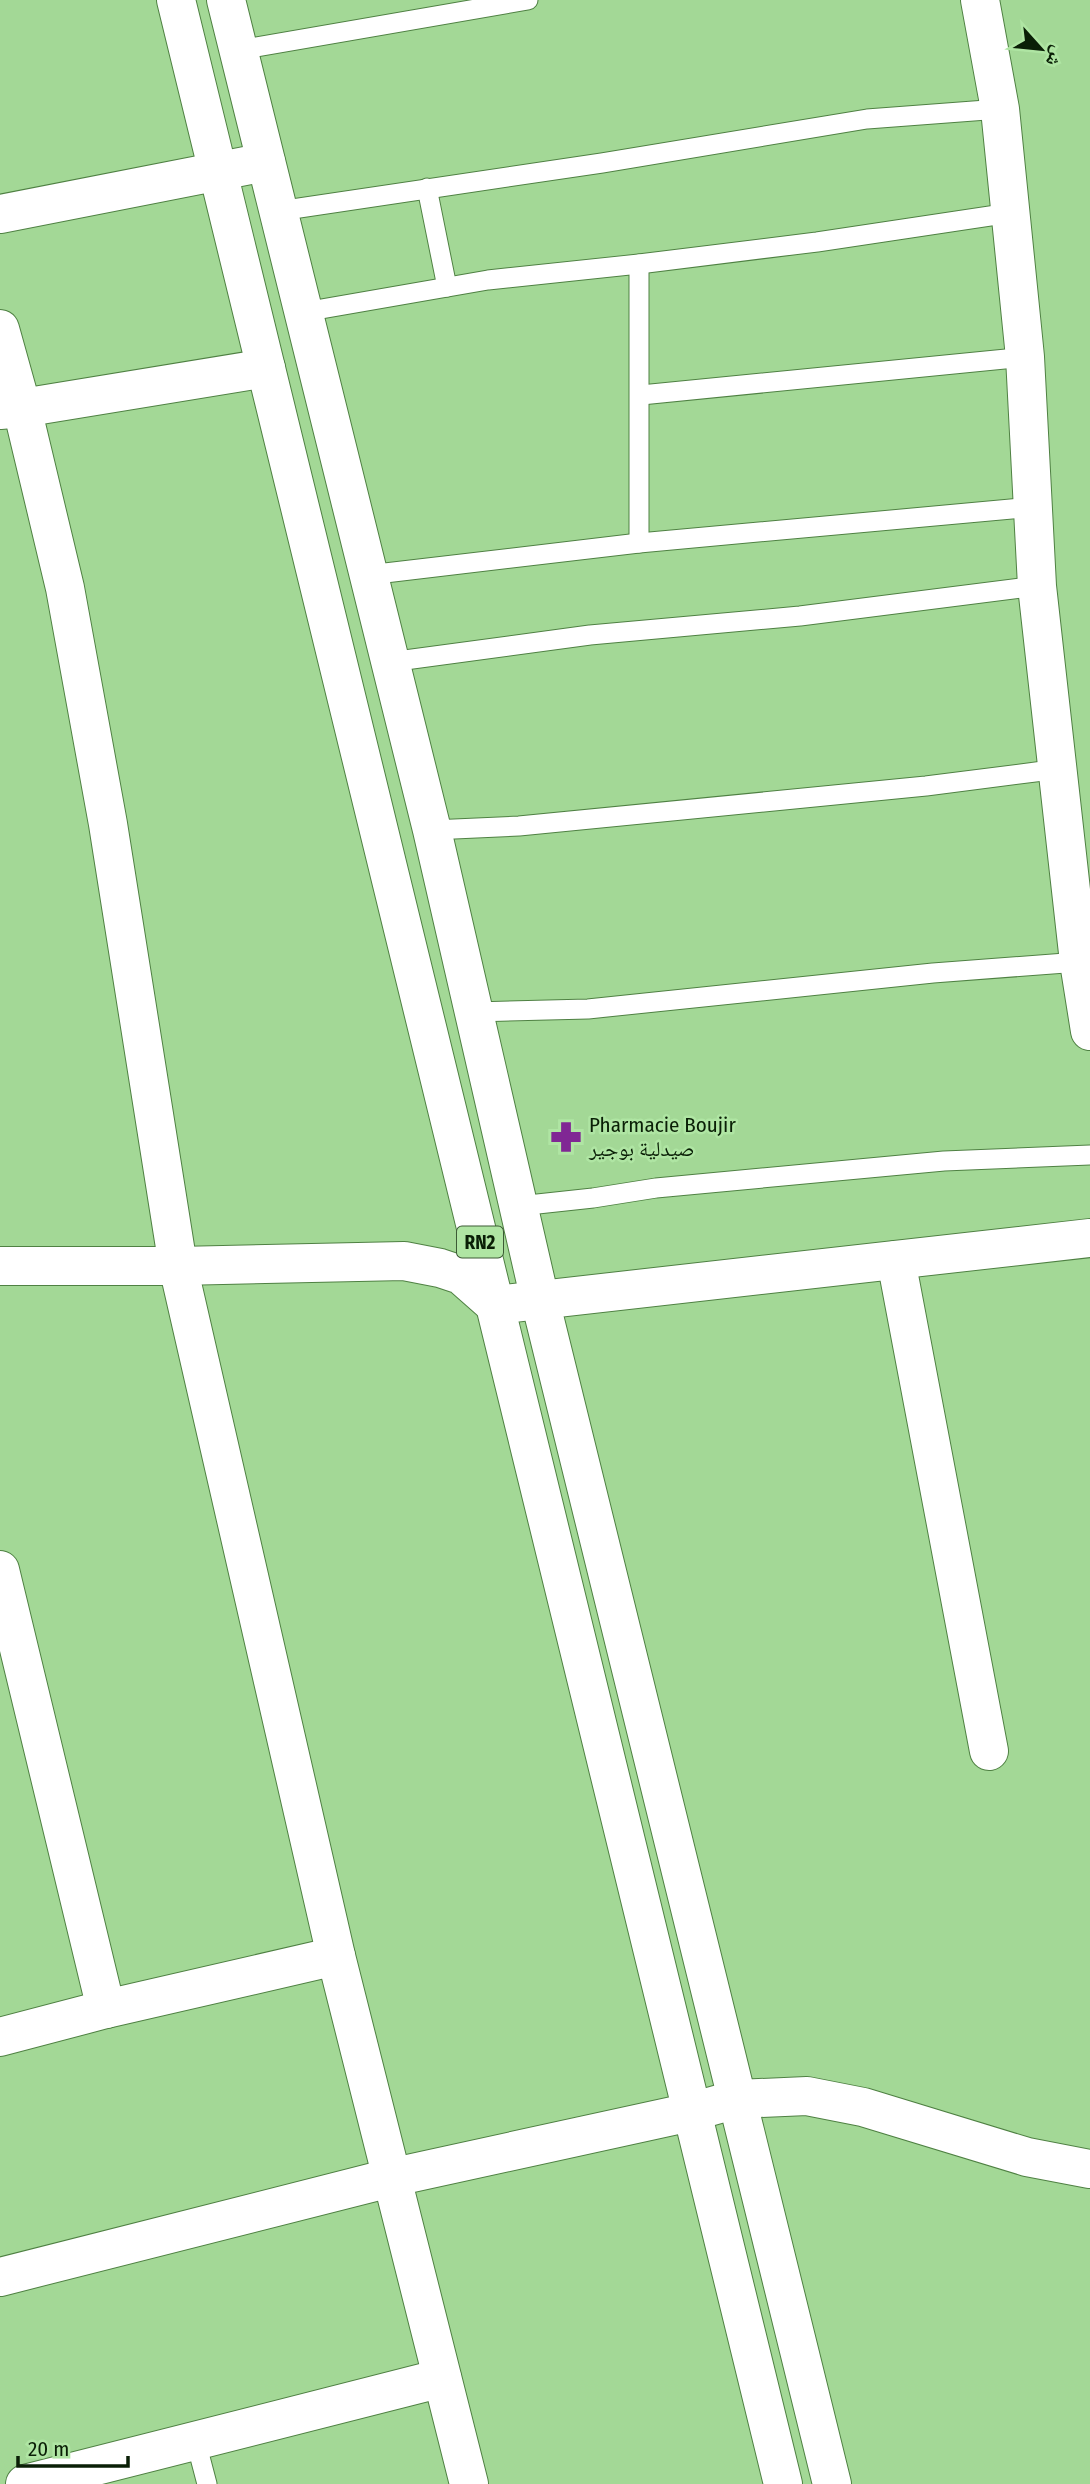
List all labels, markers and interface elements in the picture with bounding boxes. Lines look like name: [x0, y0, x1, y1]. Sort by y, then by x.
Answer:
north arrow: [1006, 14, 1076, 84]
text: ش: [1041, 42, 1071, 71]
place label: Pharmacie Boujir صيدلية بوجير: [588, 1112, 736, 1162]
pharmacy icon: Pharmacie Boujir صيدلية بوجير: [549, 1120, 583, 1154]
road number: RN2: [457, 1226, 503, 1258]
scale bar: [18, 2424, 128, 2468]
text: 20 m: [28, 2436, 69, 2462]

